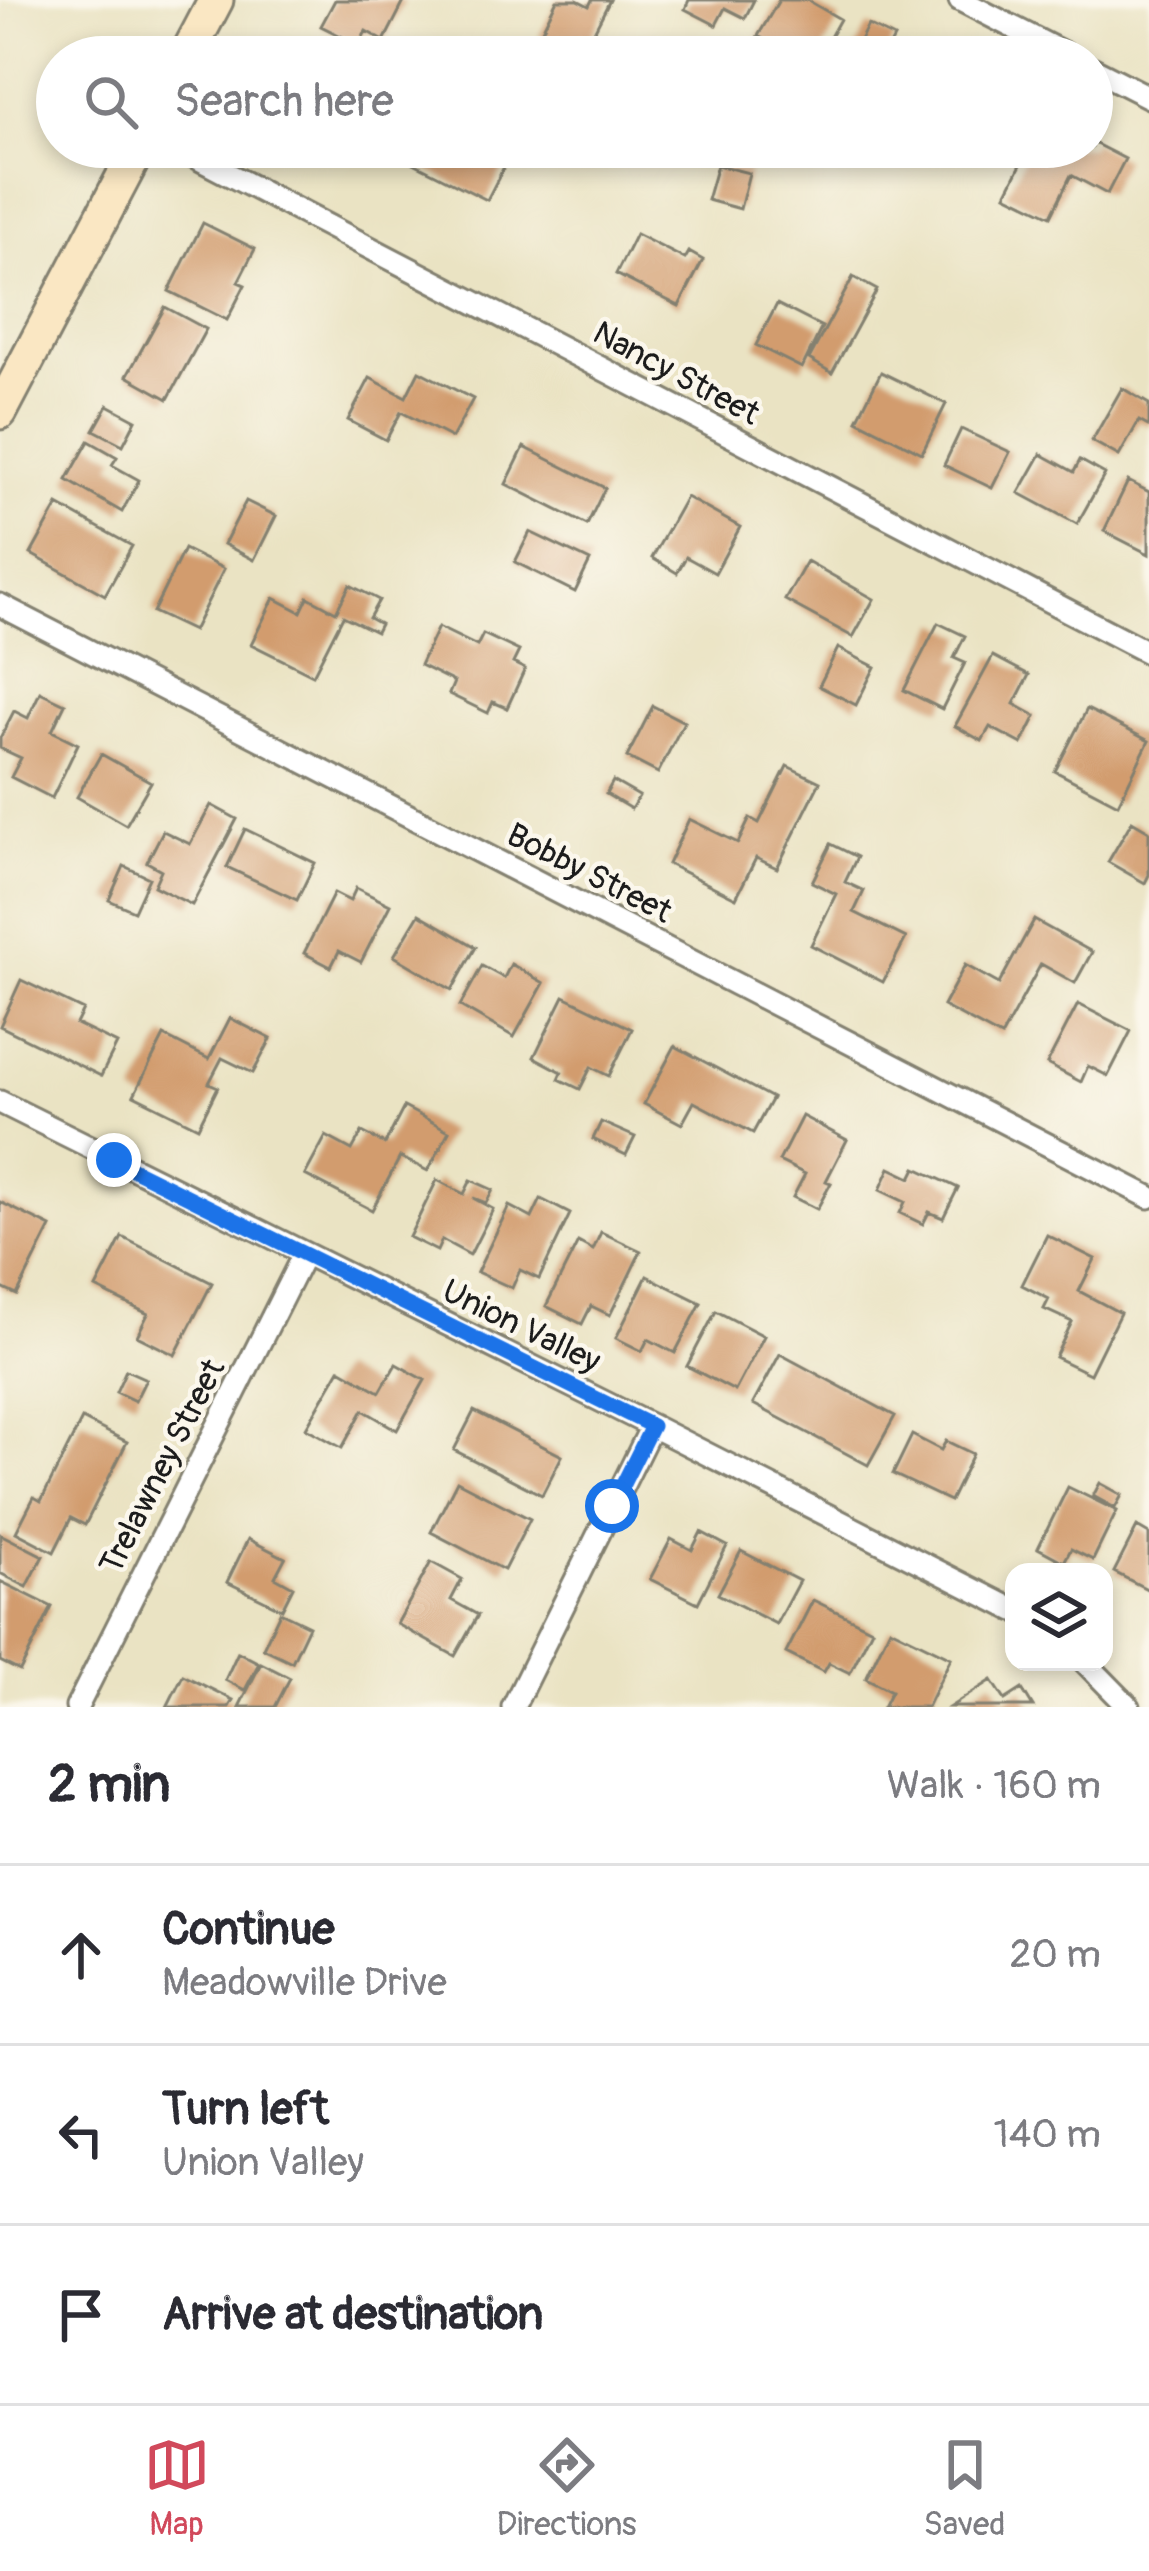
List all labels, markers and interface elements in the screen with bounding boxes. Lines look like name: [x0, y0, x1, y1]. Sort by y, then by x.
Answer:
search box: [36, 36, 1113, 168]
icon: search: [78, 69, 144, 135]
text: Search here: [174, 74, 394, 130]
street label: Nancy Street: [586, 312, 767, 435]
street label: Bobby Street: [500, 814, 679, 933]
route end: [87, 1133, 141, 1187]
street label: Union Valley: [436, 1270, 607, 1382]
street label: Trelawney Street: [91, 1352, 234, 1581]
route start: [585, 1479, 639, 1533]
map controls: [1005, 1563, 1113, 1671]
button: layers: [1005, 1563, 1113, 1671]
text: 2 min: [48, 1753, 170, 1817]
text: Walk · 160 m: [887, 1761, 1101, 1810]
text: Continue: [162, 1902, 335, 1958]
icon: ahead: [48, 1922, 114, 1988]
text: 20 m: [1009, 1930, 1101, 1979]
text: Meadowville Drive: [162, 1958, 447, 2007]
text: Turn left: [162, 2082, 329, 2138]
icon: left: [48, 2102, 114, 2168]
text: 140 m: [993, 2110, 1101, 2159]
text: Union Valley: [162, 2138, 364, 2187]
icon: arrive: [48, 2282, 114, 2348]
text: Arrive at destination: [162, 2287, 543, 2343]
tab: Map: [144, 2432, 210, 2545]
tab: Directions: [497, 2432, 637, 2545]
tab: Saved: [924, 2432, 1005, 2545]

